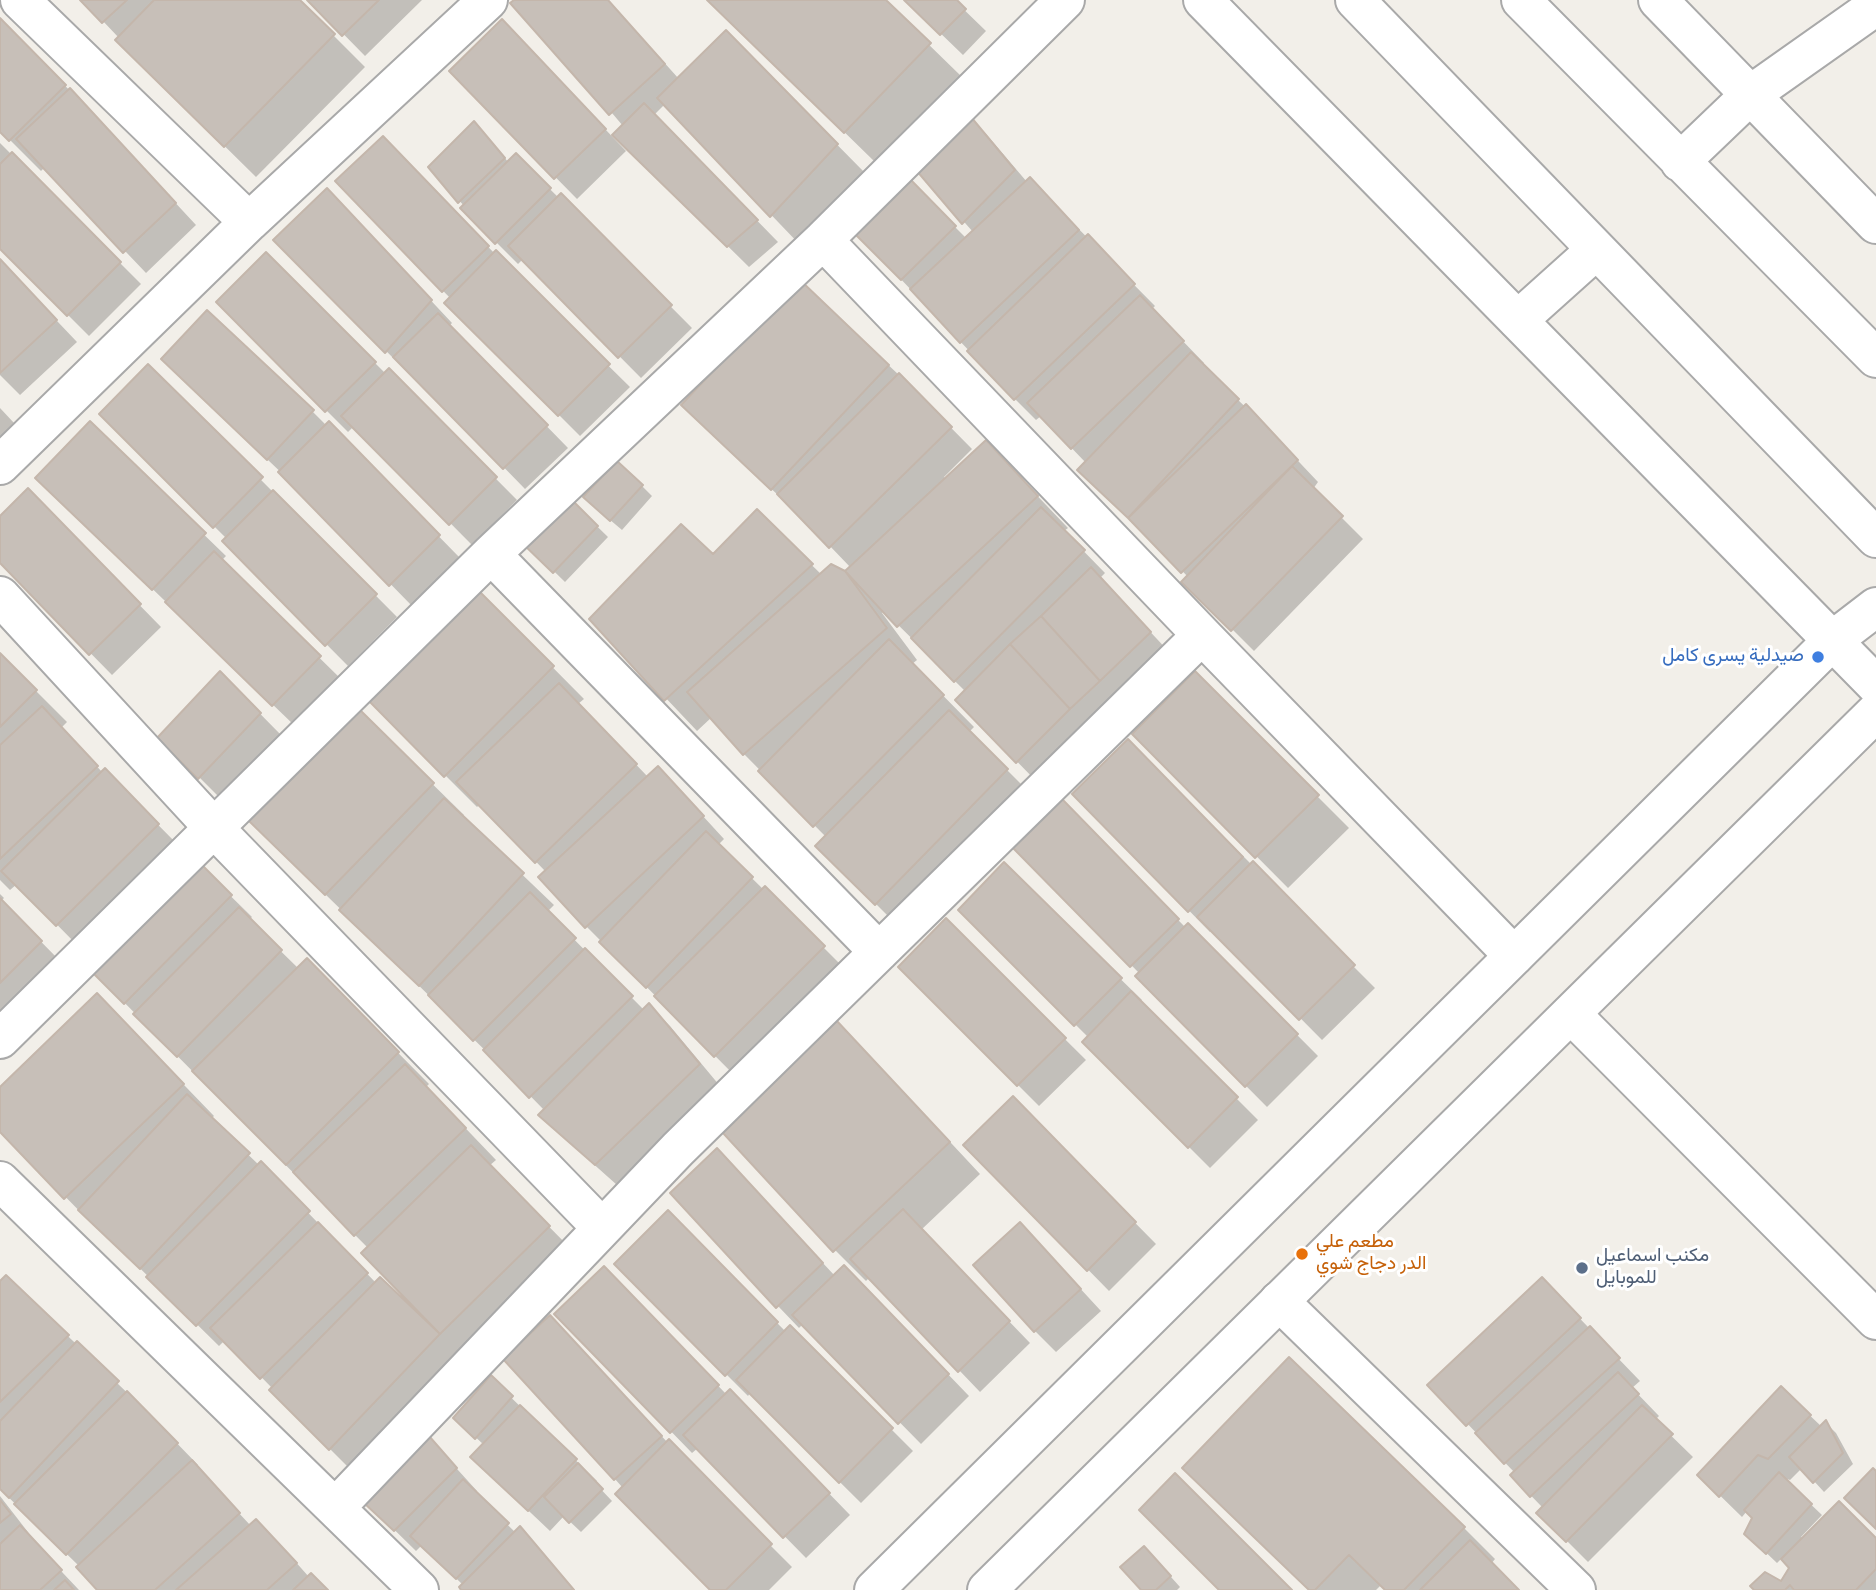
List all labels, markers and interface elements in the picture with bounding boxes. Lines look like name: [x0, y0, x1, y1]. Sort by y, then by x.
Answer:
place label: صيدلية يسرى كامل: [1662, 646, 1804, 668]
marker: صيدلية يسرى كامل: [1810, 649, 1826, 665]
place label: مطعم علي الدر دجاج شوي: [1316, 1232, 1426, 1276]
marker: مطعم علي الدر دجاج شوي: [1294, 1246, 1310, 1262]
place label: مكنب اسماعيل للموبايل: [1596, 1246, 1709, 1290]
marker: مكنب اسماعيل للموبايل: [1574, 1260, 1590, 1276]

